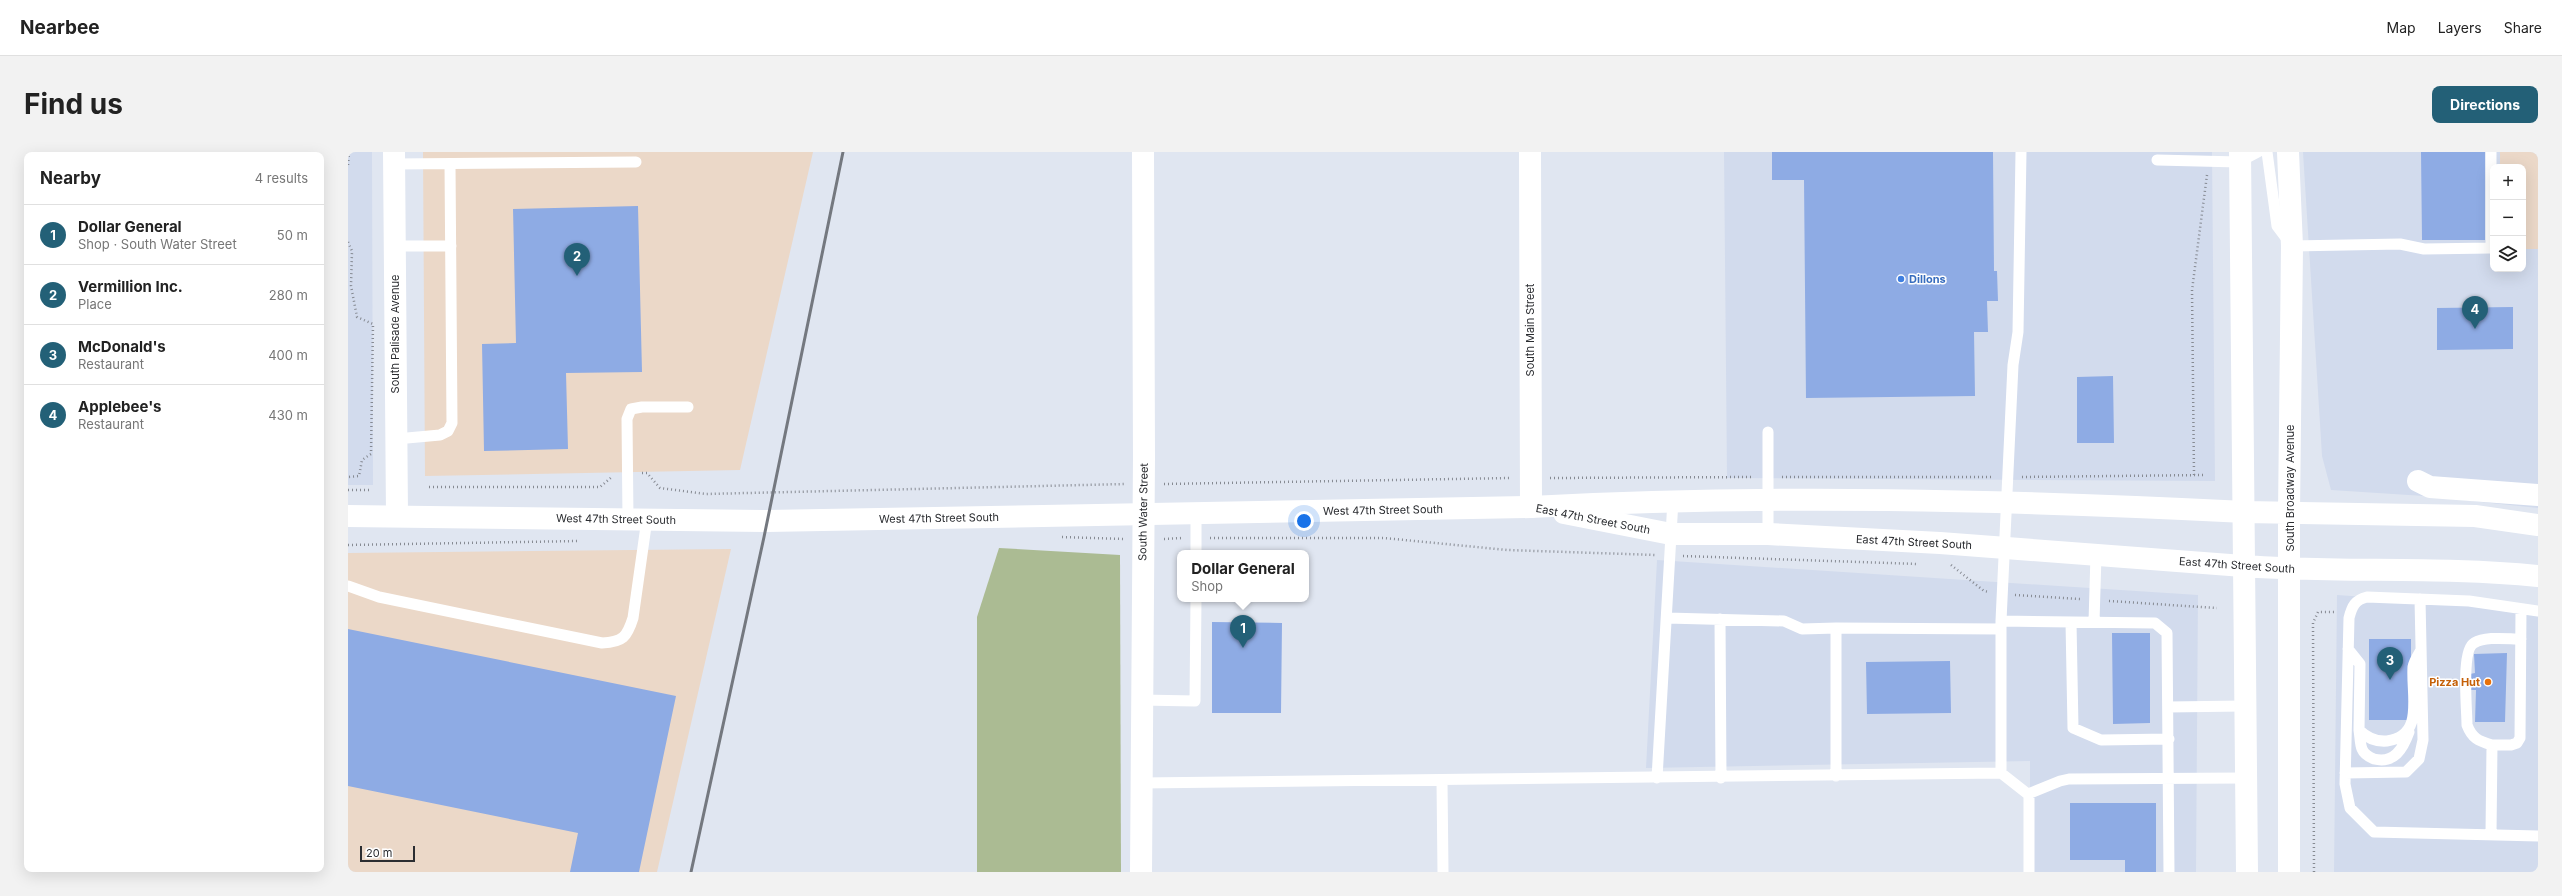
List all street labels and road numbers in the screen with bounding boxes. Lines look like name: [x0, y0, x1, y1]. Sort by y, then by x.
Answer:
street label: South Palisade Avenue: [388, 275, 402, 393]
street label: South Main Street: [1523, 283, 1537, 376]
street label: South Broadway Avenue: [2283, 424, 2297, 552]
street label: South Water Street: [1135, 462, 1151, 561]
street label: East 47th Street South: [1535, 501, 1651, 537]
street label: West 47th Street South: [1323, 502, 1443, 518]
street label: West 47th Street South: [879, 510, 999, 526]
street label: West 47th Street South: [556, 511, 676, 527]
street label: East 47th Street South: [1856, 532, 1972, 552]
street label: East 47th Street South: [2179, 554, 2295, 576]

